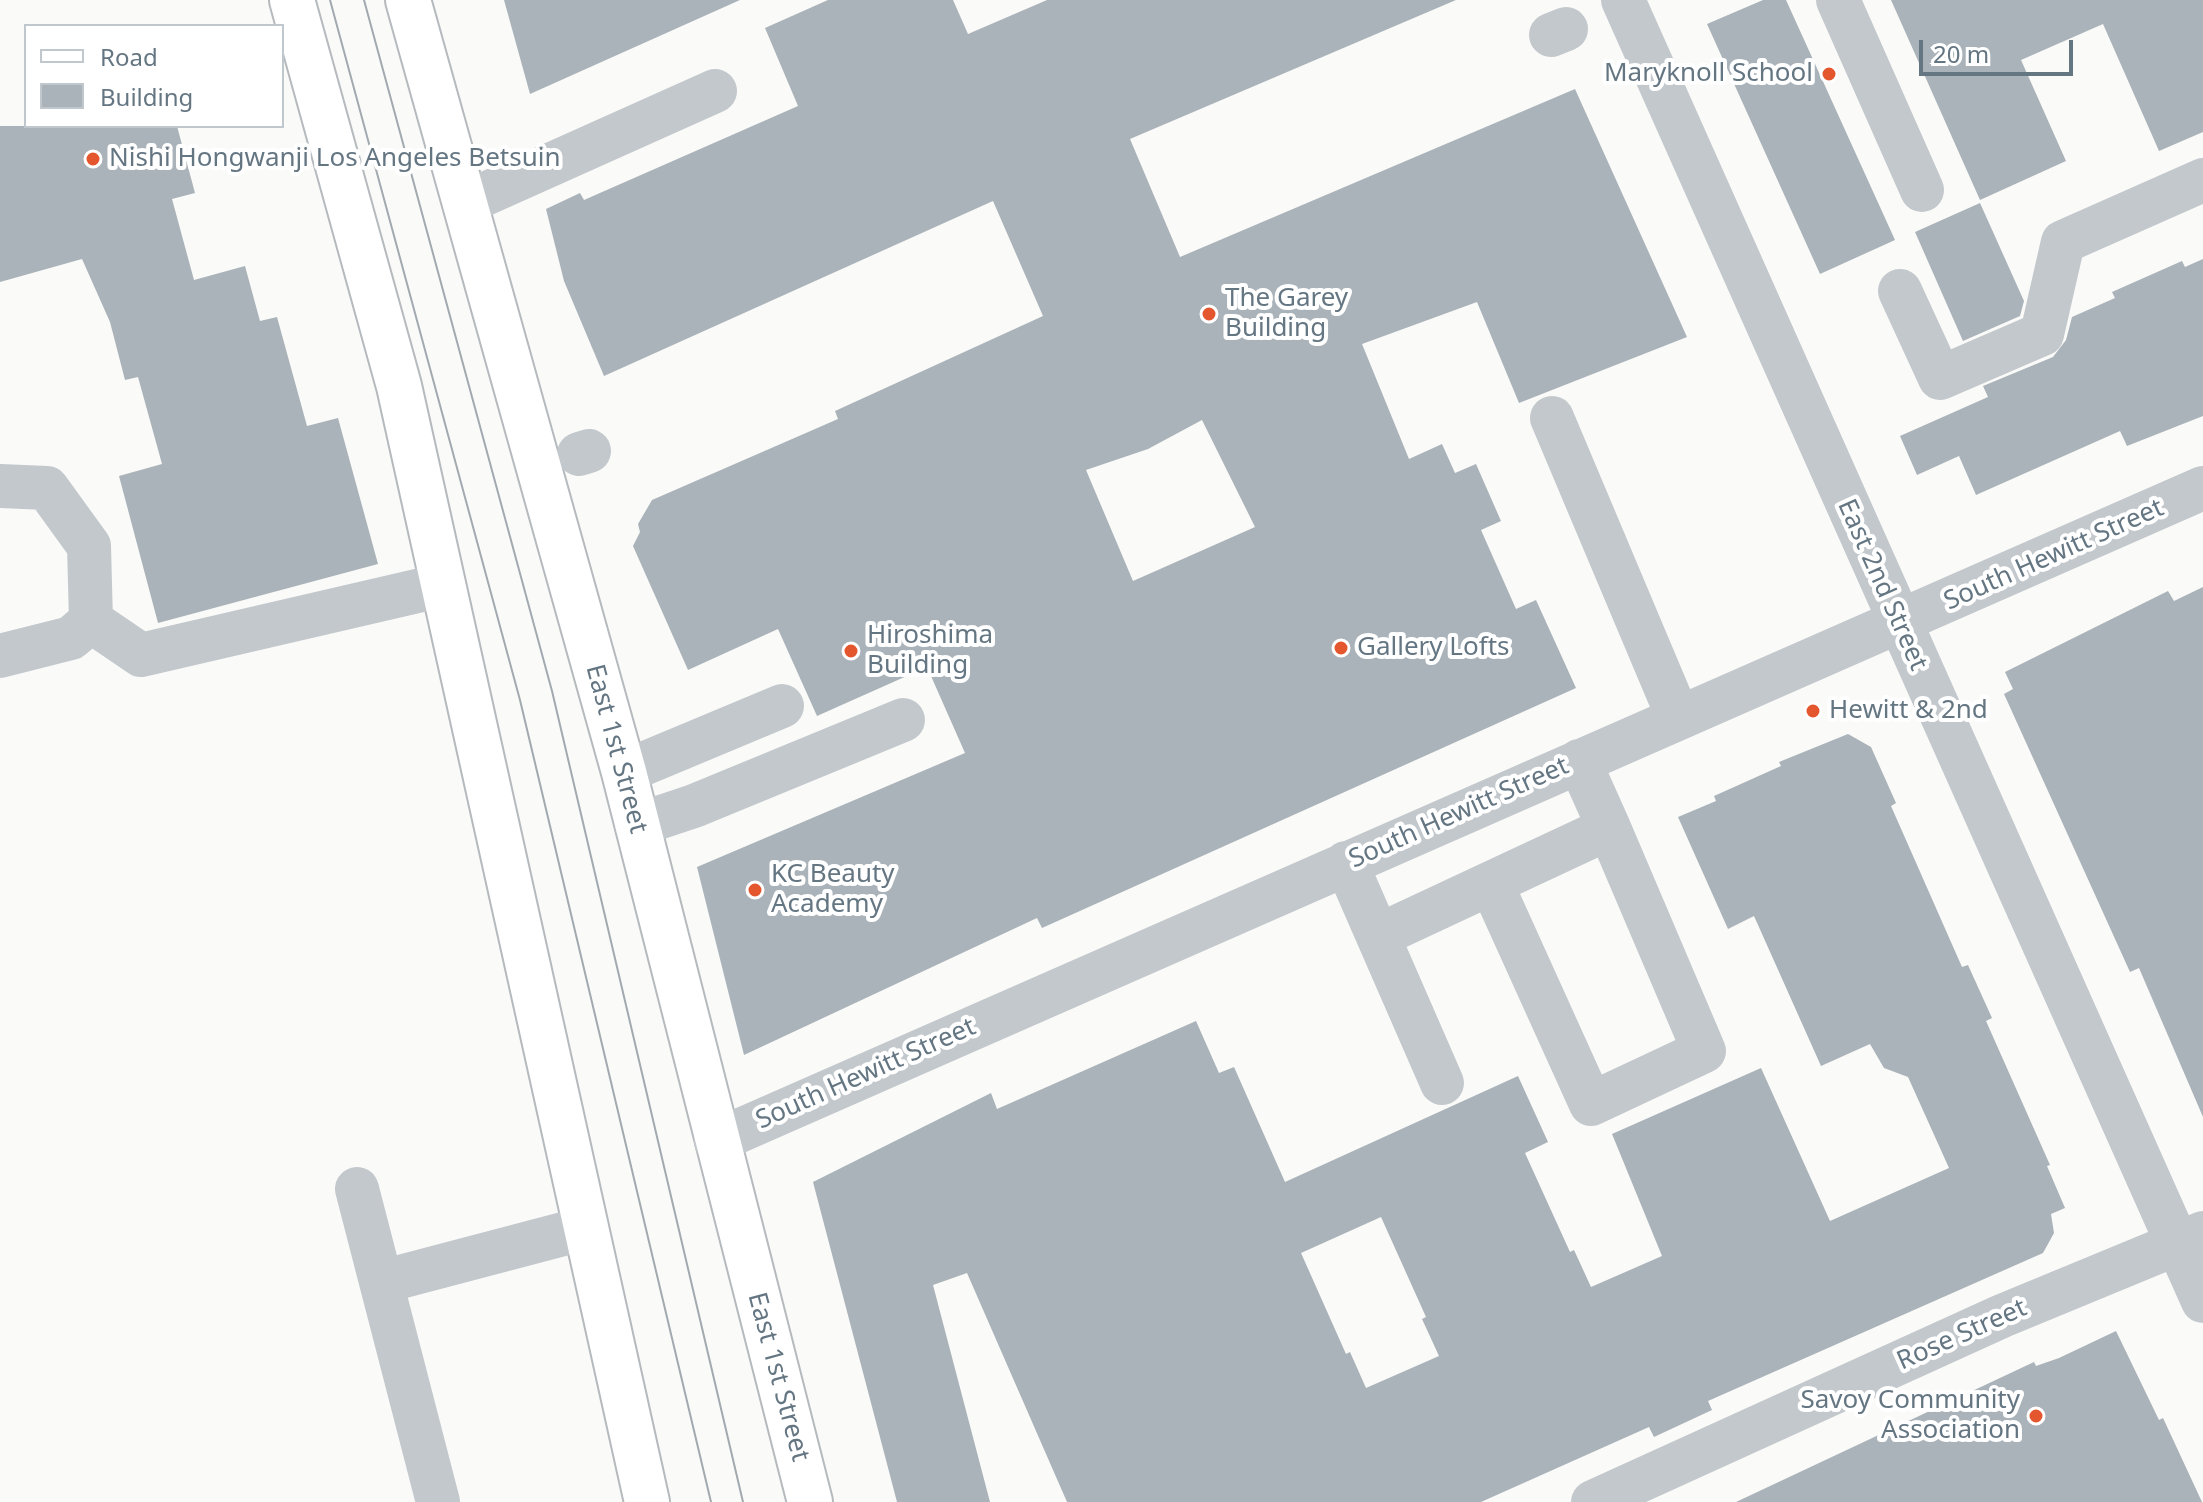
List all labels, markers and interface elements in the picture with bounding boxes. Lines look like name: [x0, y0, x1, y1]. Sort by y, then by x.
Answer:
legend: [24, 24, 284, 128]
scale bar: [1923, 24, 2077, 74]
text: 20 m: [1933, 37, 1989, 70]
text: Road: [100, 40, 158, 73]
place label: Maryknoll School: [1604, 58, 1813, 90]
marker: Maryknoll School: [1820, 65, 1838, 83]
text: Building: [100, 80, 193, 113]
place label: Nishi Hongwanji Los Angeles Betsuin: [109, 143, 561, 175]
marker: Nishi Hongwanji Los Angeles Betsuin: [84, 150, 102, 168]
place label: The Garey Building: [1225, 283, 1348, 344]
marker: The Garey Building: [1200, 305, 1218, 323]
street label: South Hewitt Street: [1939, 493, 2169, 617]
street label: East 2nd Street: [1830, 495, 1934, 675]
place label: Hiroshima Building: [867, 620, 993, 682]
place label: Gallery Lofts: [1357, 632, 1509, 664]
marker: Gallery Lofts: [1332, 639, 1350, 657]
marker: Hiroshima Building: [842, 642, 860, 660]
street label: East 1st Street: [578, 661, 654, 837]
place label: Hewitt & 2nd: [1829, 695, 1988, 727]
marker: Hewitt & 2nd: [1804, 702, 1822, 720]
street label: South Hewitt Street: [1344, 751, 1574, 875]
place label: KC Beauty Academy: [771, 859, 895, 920]
marker: KC Beauty Academy: [746, 881, 764, 899]
street label: South Hewitt Street: [751, 1012, 981, 1136]
street label: East 1st Street: [740, 1289, 816, 1465]
street label: Rose Street: [1892, 1293, 2032, 1377]
place label: Savoy Community Association: [1800, 1385, 2020, 1446]
marker: Savoy Community Association: [2027, 1407, 2045, 1425]

